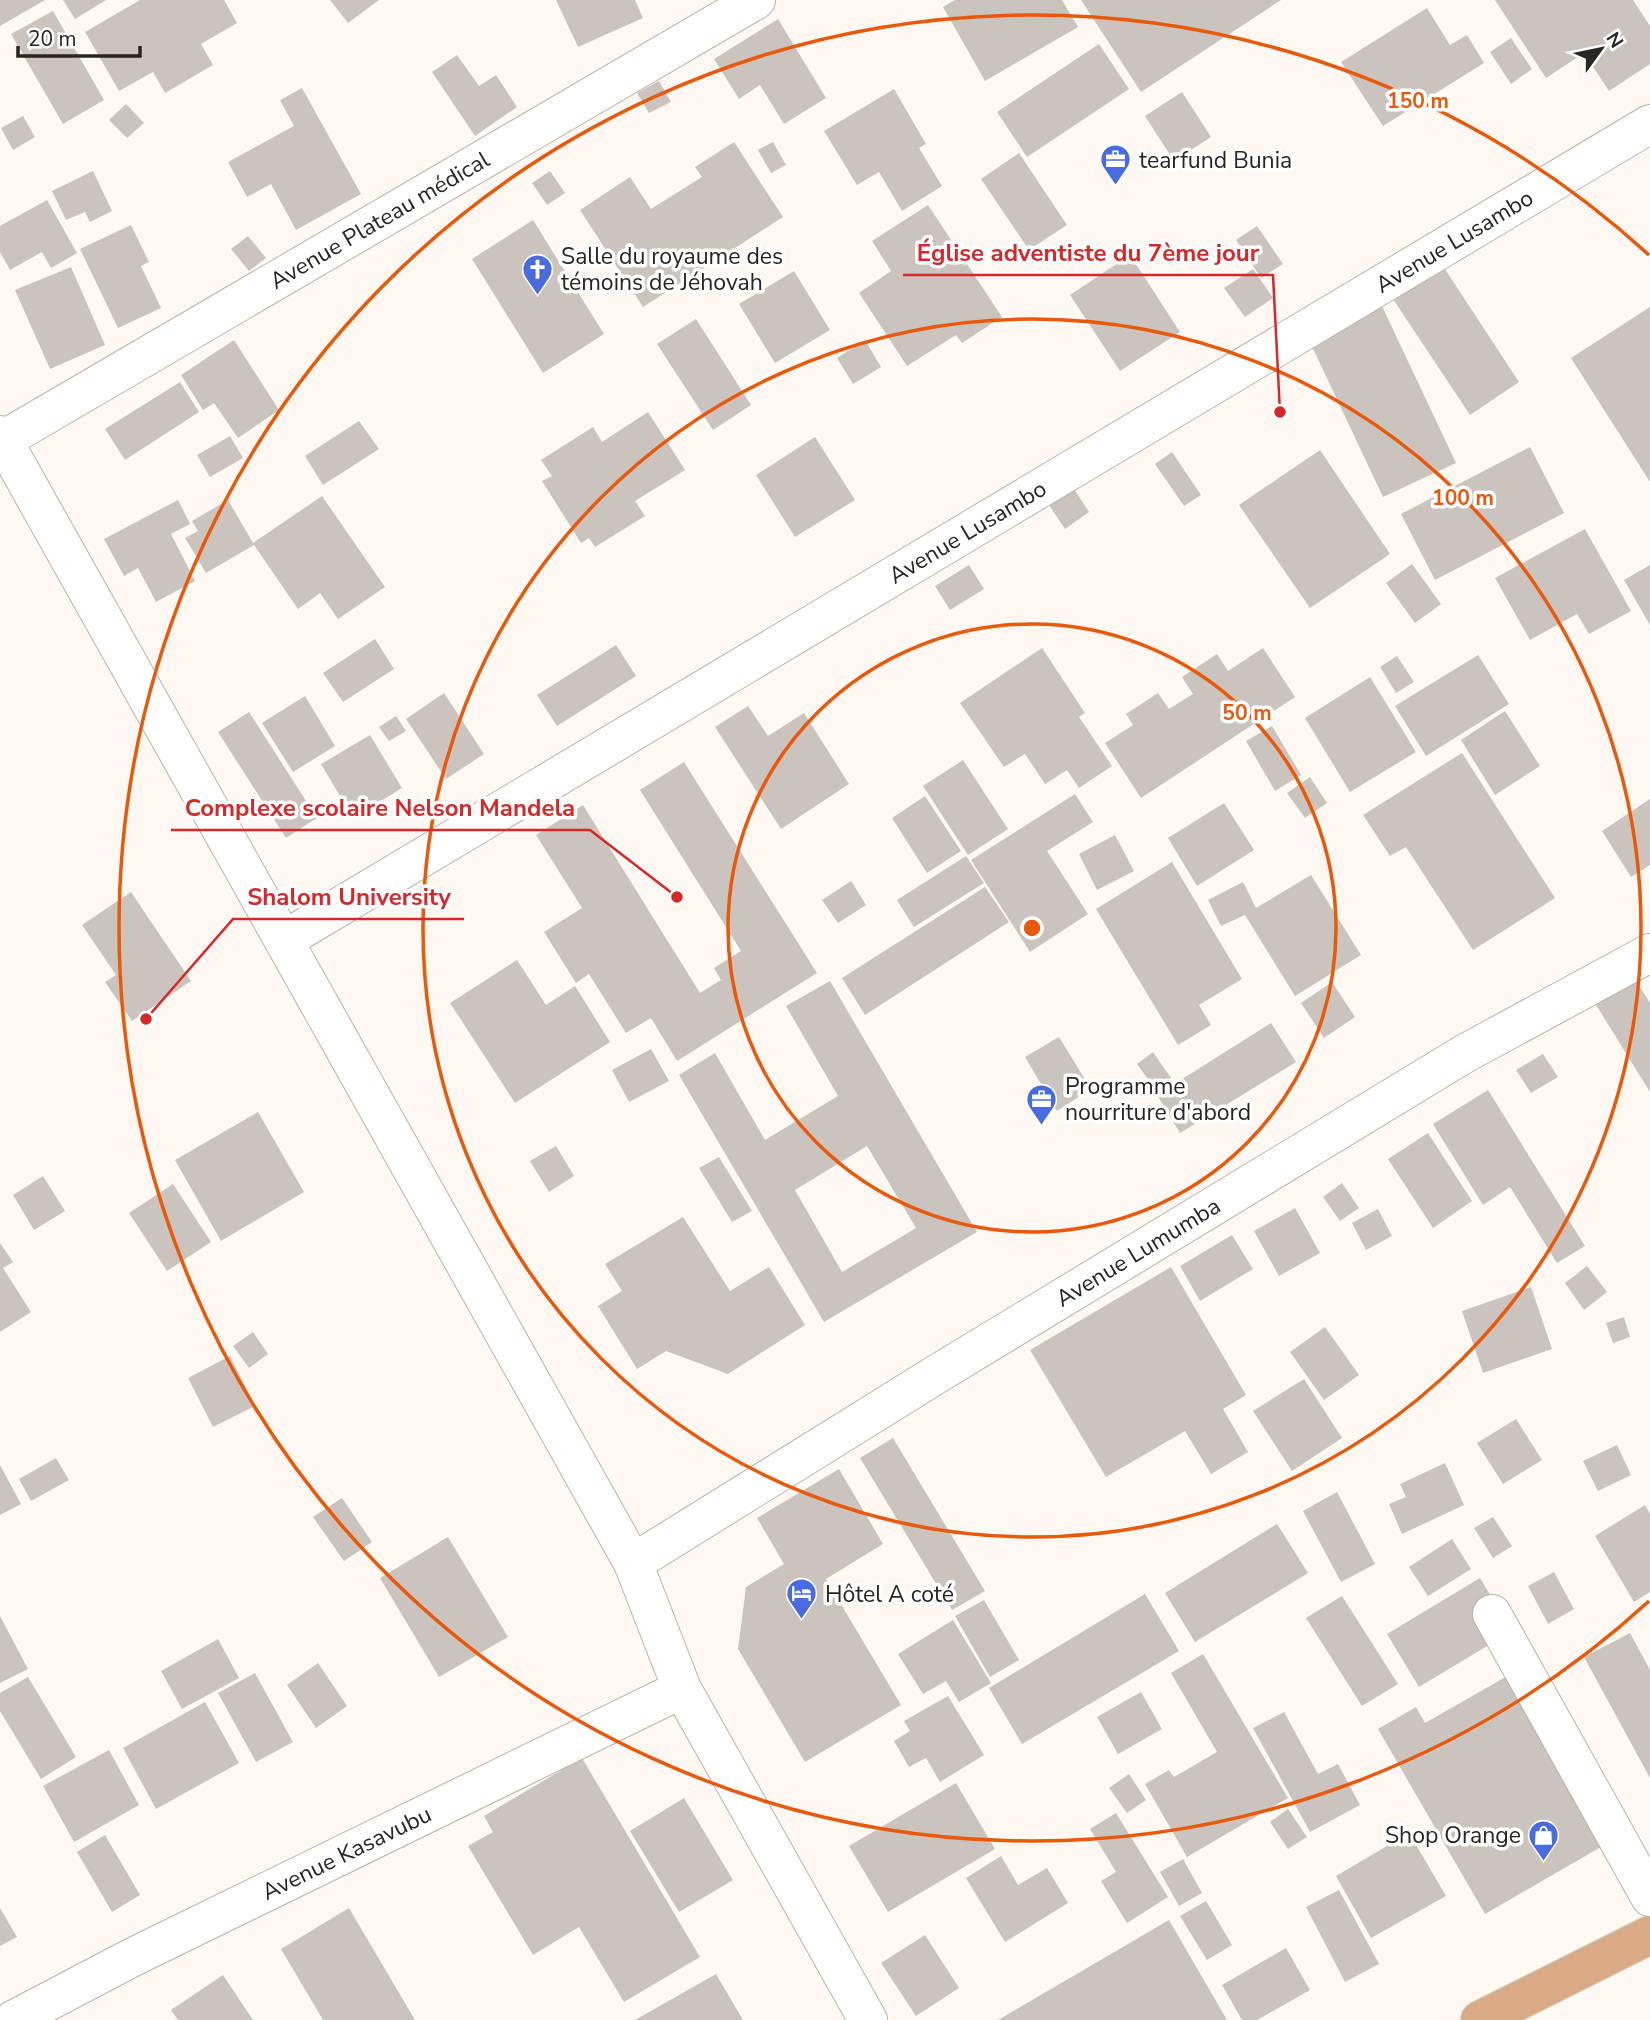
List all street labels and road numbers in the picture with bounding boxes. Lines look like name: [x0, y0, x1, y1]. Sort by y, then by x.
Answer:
street label: Avenue Plateau médical: [264, 144, 495, 296]
street label: Avenue Lusambo: [1369, 182, 1539, 300]
street label: Avenue Lusambo: [883, 473, 1052, 591]
street label: Avenue Lumumba: [1050, 1190, 1226, 1314]
street label: Avenue Kasavubu: [256, 1798, 436, 1907]

